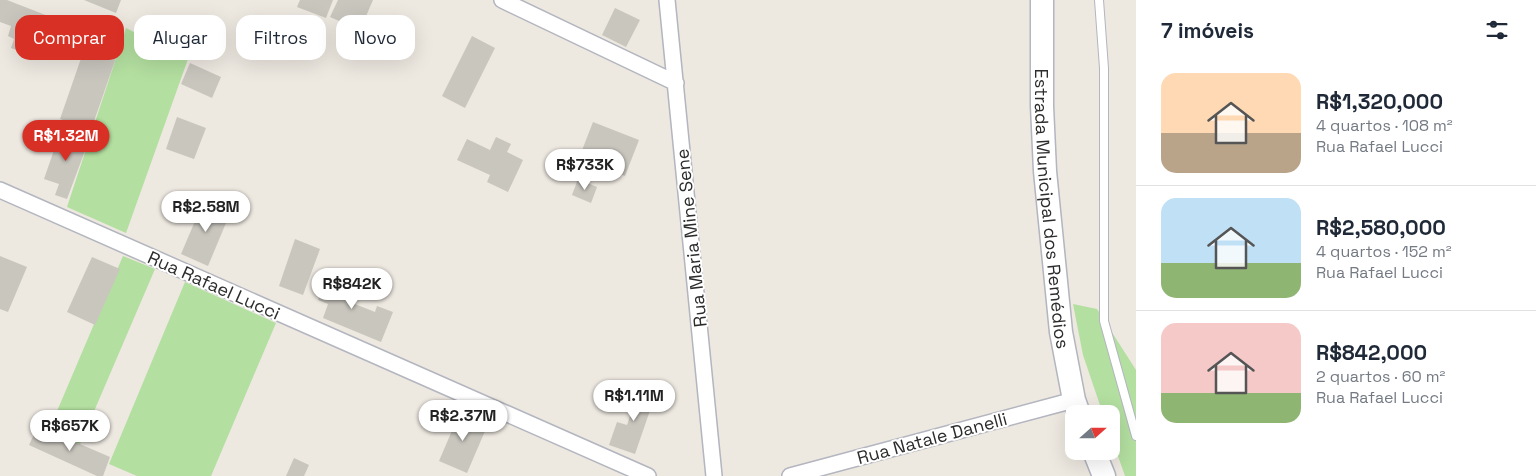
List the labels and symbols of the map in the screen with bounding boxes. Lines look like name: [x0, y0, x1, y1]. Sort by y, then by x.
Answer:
street label: Estrada Municipal dos Remédios: [1030, 69, 1075, 350]
pin: R$1.32M: [20, 120, 112, 162]
pin: R$733K: [544, 148, 626, 191]
street label: Rua Maria Mine Sene: [670, 148, 712, 328]
pin: R$2.58M: [160, 190, 252, 233]
street label: Rua Rafael Lucci: [144, 245, 284, 325]
pin: R$842K: [311, 268, 393, 310]
pin: R$1.11M: [588, 380, 680, 422]
pin: R$2.37M: [417, 400, 509, 442]
north arrow: [1065, 405, 1120, 460]
street label: Rua Natale Danelli: [854, 407, 1010, 469]
pin: R$657K: [29, 410, 111, 452]

